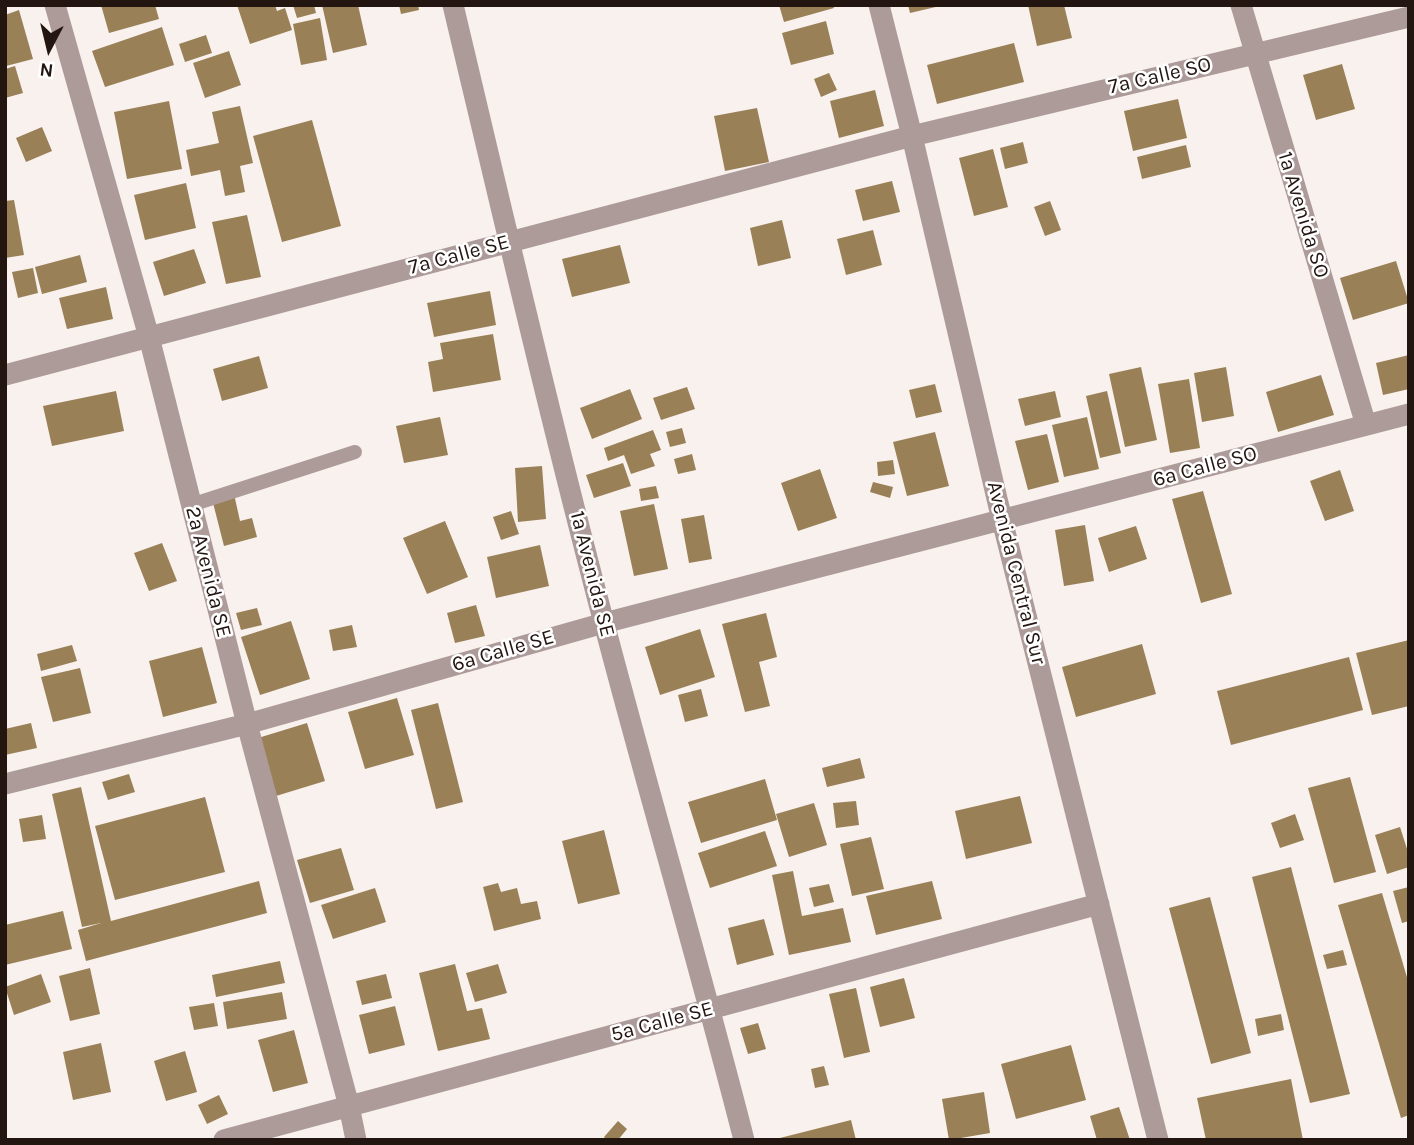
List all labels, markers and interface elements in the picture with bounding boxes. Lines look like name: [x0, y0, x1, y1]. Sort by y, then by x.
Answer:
north arrow: [14, 14, 84, 84]
street label: 7a Calle SO: [1106, 52, 1214, 100]
text: N: [38, 58, 55, 82]
street label: 1a Avenida SO: [1272, 149, 1334, 281]
street label: 7a Calle SE: [406, 230, 512, 280]
street label: 6a Calle SO: [1150, 441, 1260, 493]
street label: Avenida Central Sur: [981, 479, 1051, 667]
street label: 2a Avenida SE: [180, 504, 236, 640]
street label: 1a Avenida SE: [564, 508, 620, 640]
street label: 6a Calle SE: [449, 624, 557, 678]
street label: 5a Calle SE: [608, 996, 716, 1048]

